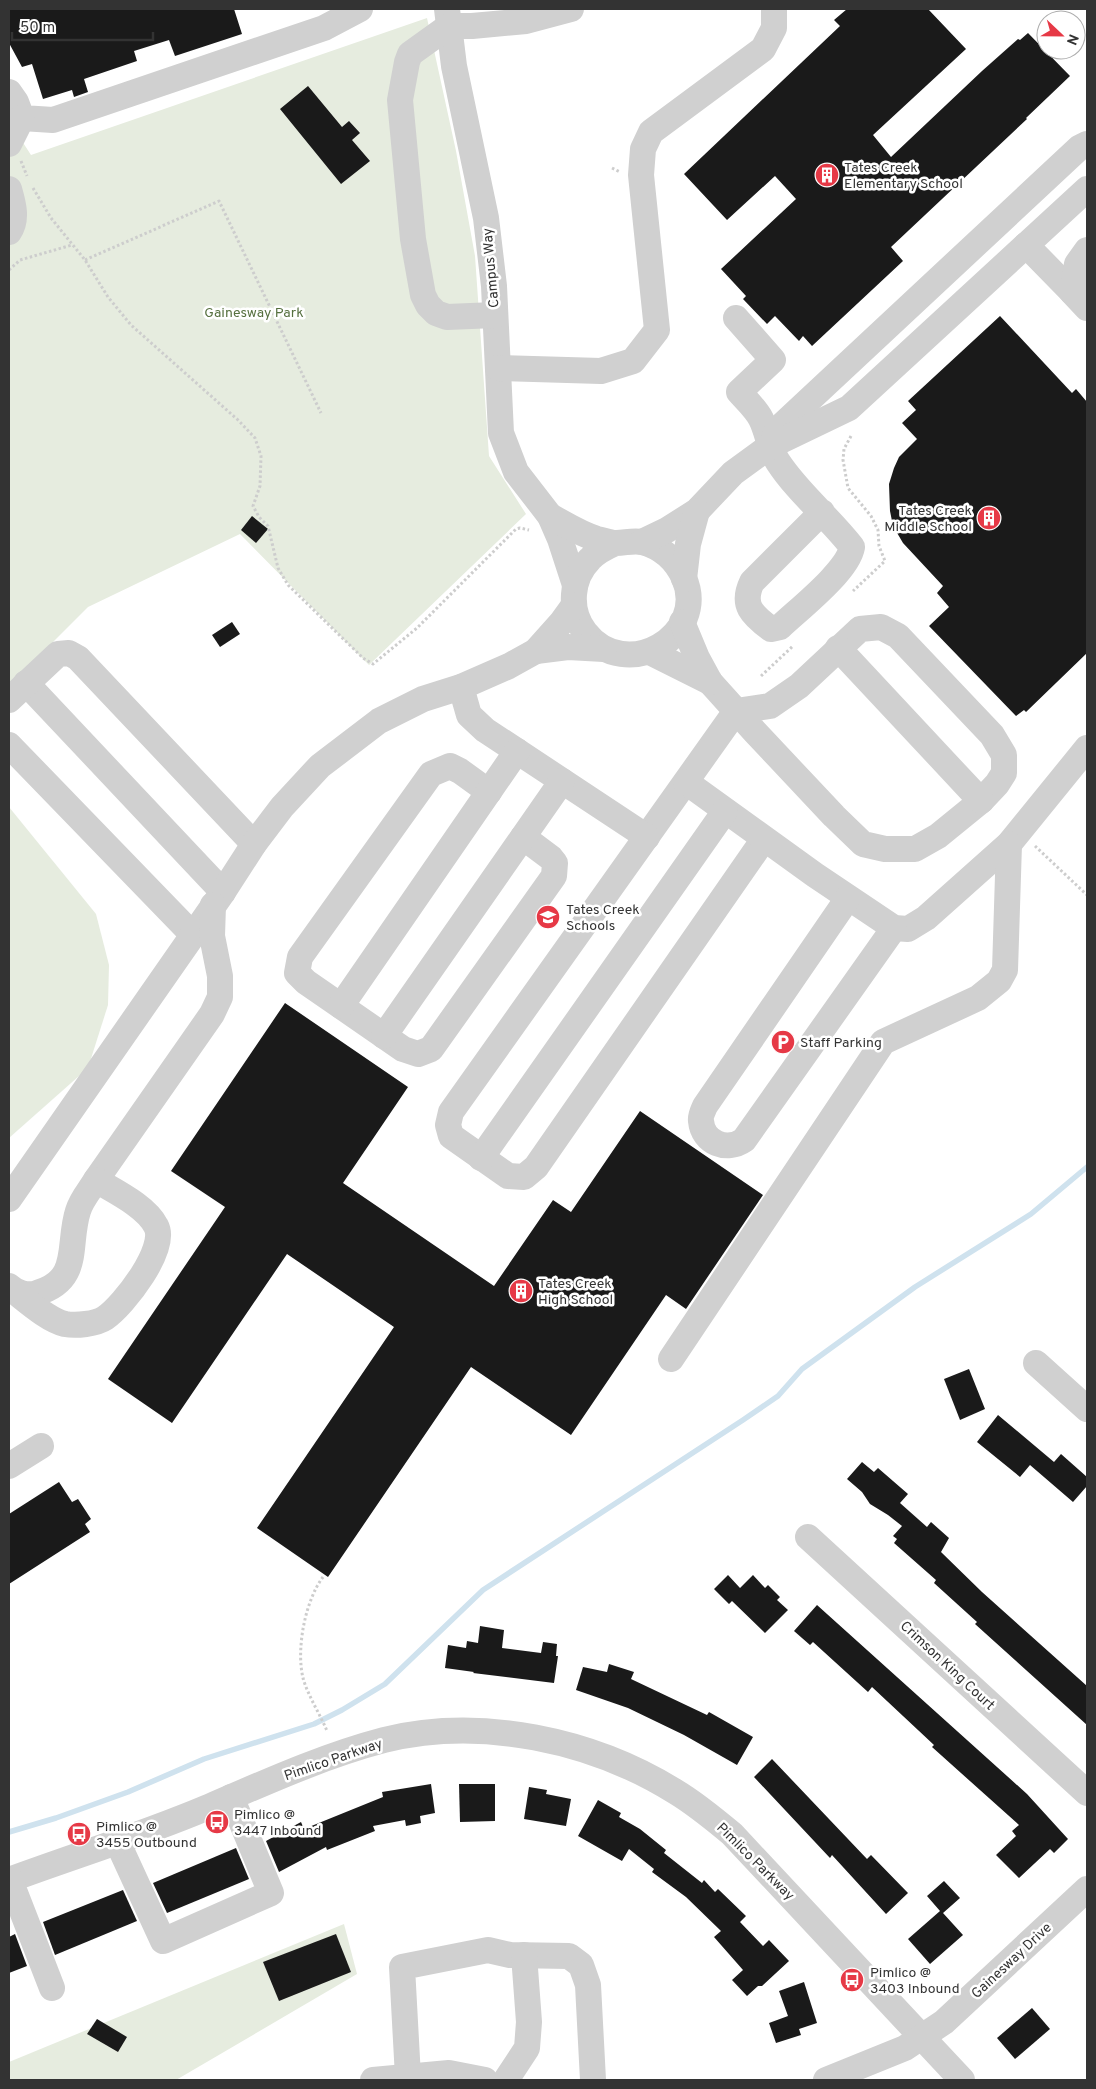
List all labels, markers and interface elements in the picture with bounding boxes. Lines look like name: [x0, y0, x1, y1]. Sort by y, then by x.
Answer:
scale bar: [12, 10, 154, 42]
north arrow: [1036, 10, 1086, 60]
text: 50 m: [20, 19, 55, 38]
text: N: [1062, 31, 1081, 47]
place label: Tates Creek Elementary School: [844, 160, 963, 193]
building icon: Tates Creek Elementary School: [814, 162, 840, 188]
street label: Campus Way: [480, 227, 503, 309]
park label: Gainesway Park: [204, 305, 304, 322]
place label: Tates Creek Middle School: [884, 503, 972, 536]
building icon: Tates Creek Middle School: [976, 505, 1002, 531]
place label: Tates Creek Schools: [566, 902, 640, 935]
school or university icon: Tates Creek Schools: [535, 904, 561, 930]
parking icon: Staff Parking: [770, 1029, 796, 1055]
place label: Staff Parking: [800, 1035, 882, 1052]
place label: Tates Creek High School: [538, 1276, 613, 1309]
building icon: Tates Creek High School: [508, 1278, 534, 1304]
street label: Crimson King Court: [896, 1618, 998, 1714]
street label: Pimlico Parkway: [282, 1736, 385, 1785]
place label: Pimlico @ 3447 Inbound: [234, 1807, 321, 1840]
bus stop icon: Pimlico @ 3447 Inbound: [204, 1809, 230, 1835]
place label: Pimlico @ 3455 Outbound: [96, 1819, 197, 1852]
street label: Pimlico Parkway: [713, 1820, 797, 1904]
bus stop icon: Pimlico @ 3455 Outbound: [66, 1821, 92, 1847]
street label: Gainesway Drive: [968, 1920, 1056, 2003]
place label: Pimlico @ 3403 Inbound: [870, 1965, 960, 1998]
bus stop icon: Pimlico @ 3403 Inbound: [839, 1967, 865, 1993]

